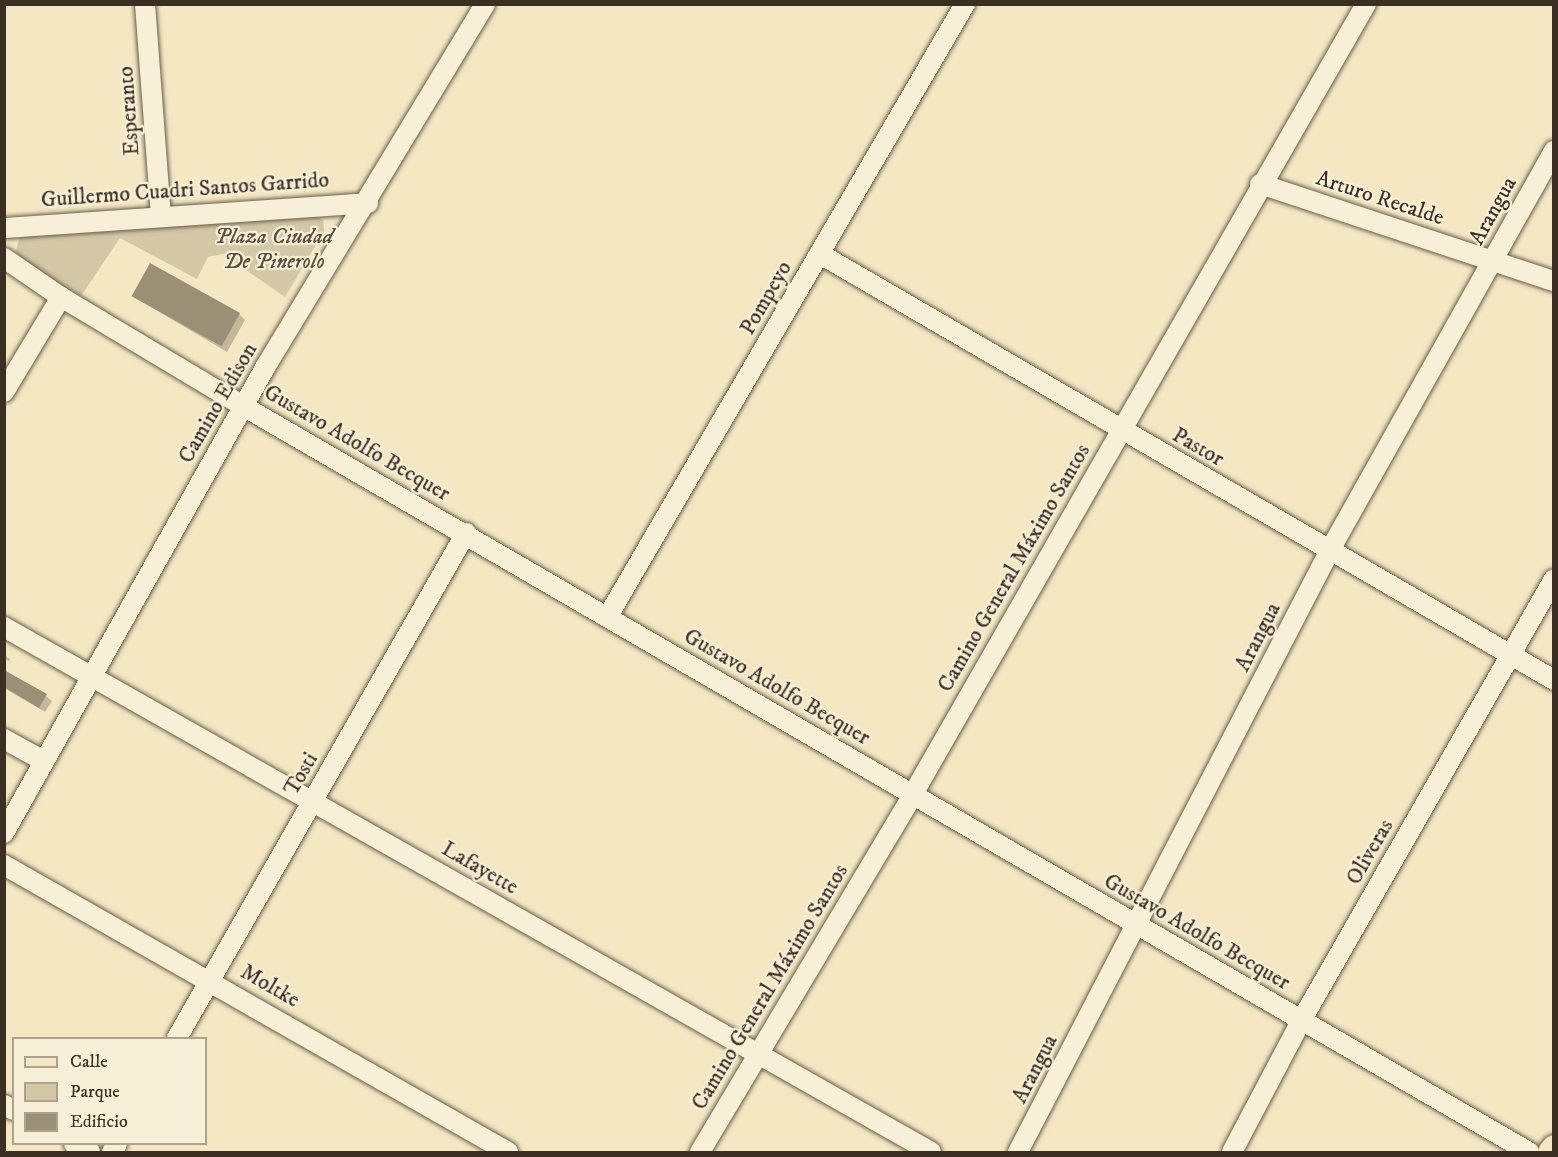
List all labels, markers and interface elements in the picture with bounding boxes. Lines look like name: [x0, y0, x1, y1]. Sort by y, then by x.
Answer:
street label: Esperanto: [113, 65, 145, 157]
street label: Arturo Recalde: [1313, 165, 1447, 231]
street label: Guillermo Cuadri Santos Garrido: [40, 167, 330, 213]
street label: Arangua: [1464, 172, 1522, 250]
park label: Plaza Ciudad De Pinerolo: [215, 223, 333, 274]
street label: Pompeyo: [734, 256, 798, 340]
street label: Camino Edison: [173, 338, 263, 468]
street label: Gustavo Adolfo Becquer: [259, 379, 455, 507]
street label: Pastor: [1167, 422, 1229, 472]
street label: Camino General Máximo Santos: [932, 439, 1096, 697]
street label: Arangua: [1230, 598, 1286, 676]
street label: Gustavo Adolfo Becquer: [679, 623, 875, 751]
street label: Tosti: [278, 748, 324, 800]
street label: Oliveras: [1341, 815, 1399, 889]
street label: Lafayette: [437, 836, 523, 900]
street label: Camino General Máximo Santos: [686, 859, 854, 1115]
street label: Gustavo Adolfo Becquer: [1099, 868, 1295, 996]
street label: Moltke: [236, 959, 304, 1013]
street label: Arangua: [1007, 1030, 1063, 1108]
legend: [12, 1037, 207, 1145]
text: Calle: [70, 1051, 108, 1073]
text: Parque: [70, 1081, 120, 1103]
text: Edificio: [70, 1111, 128, 1133]

